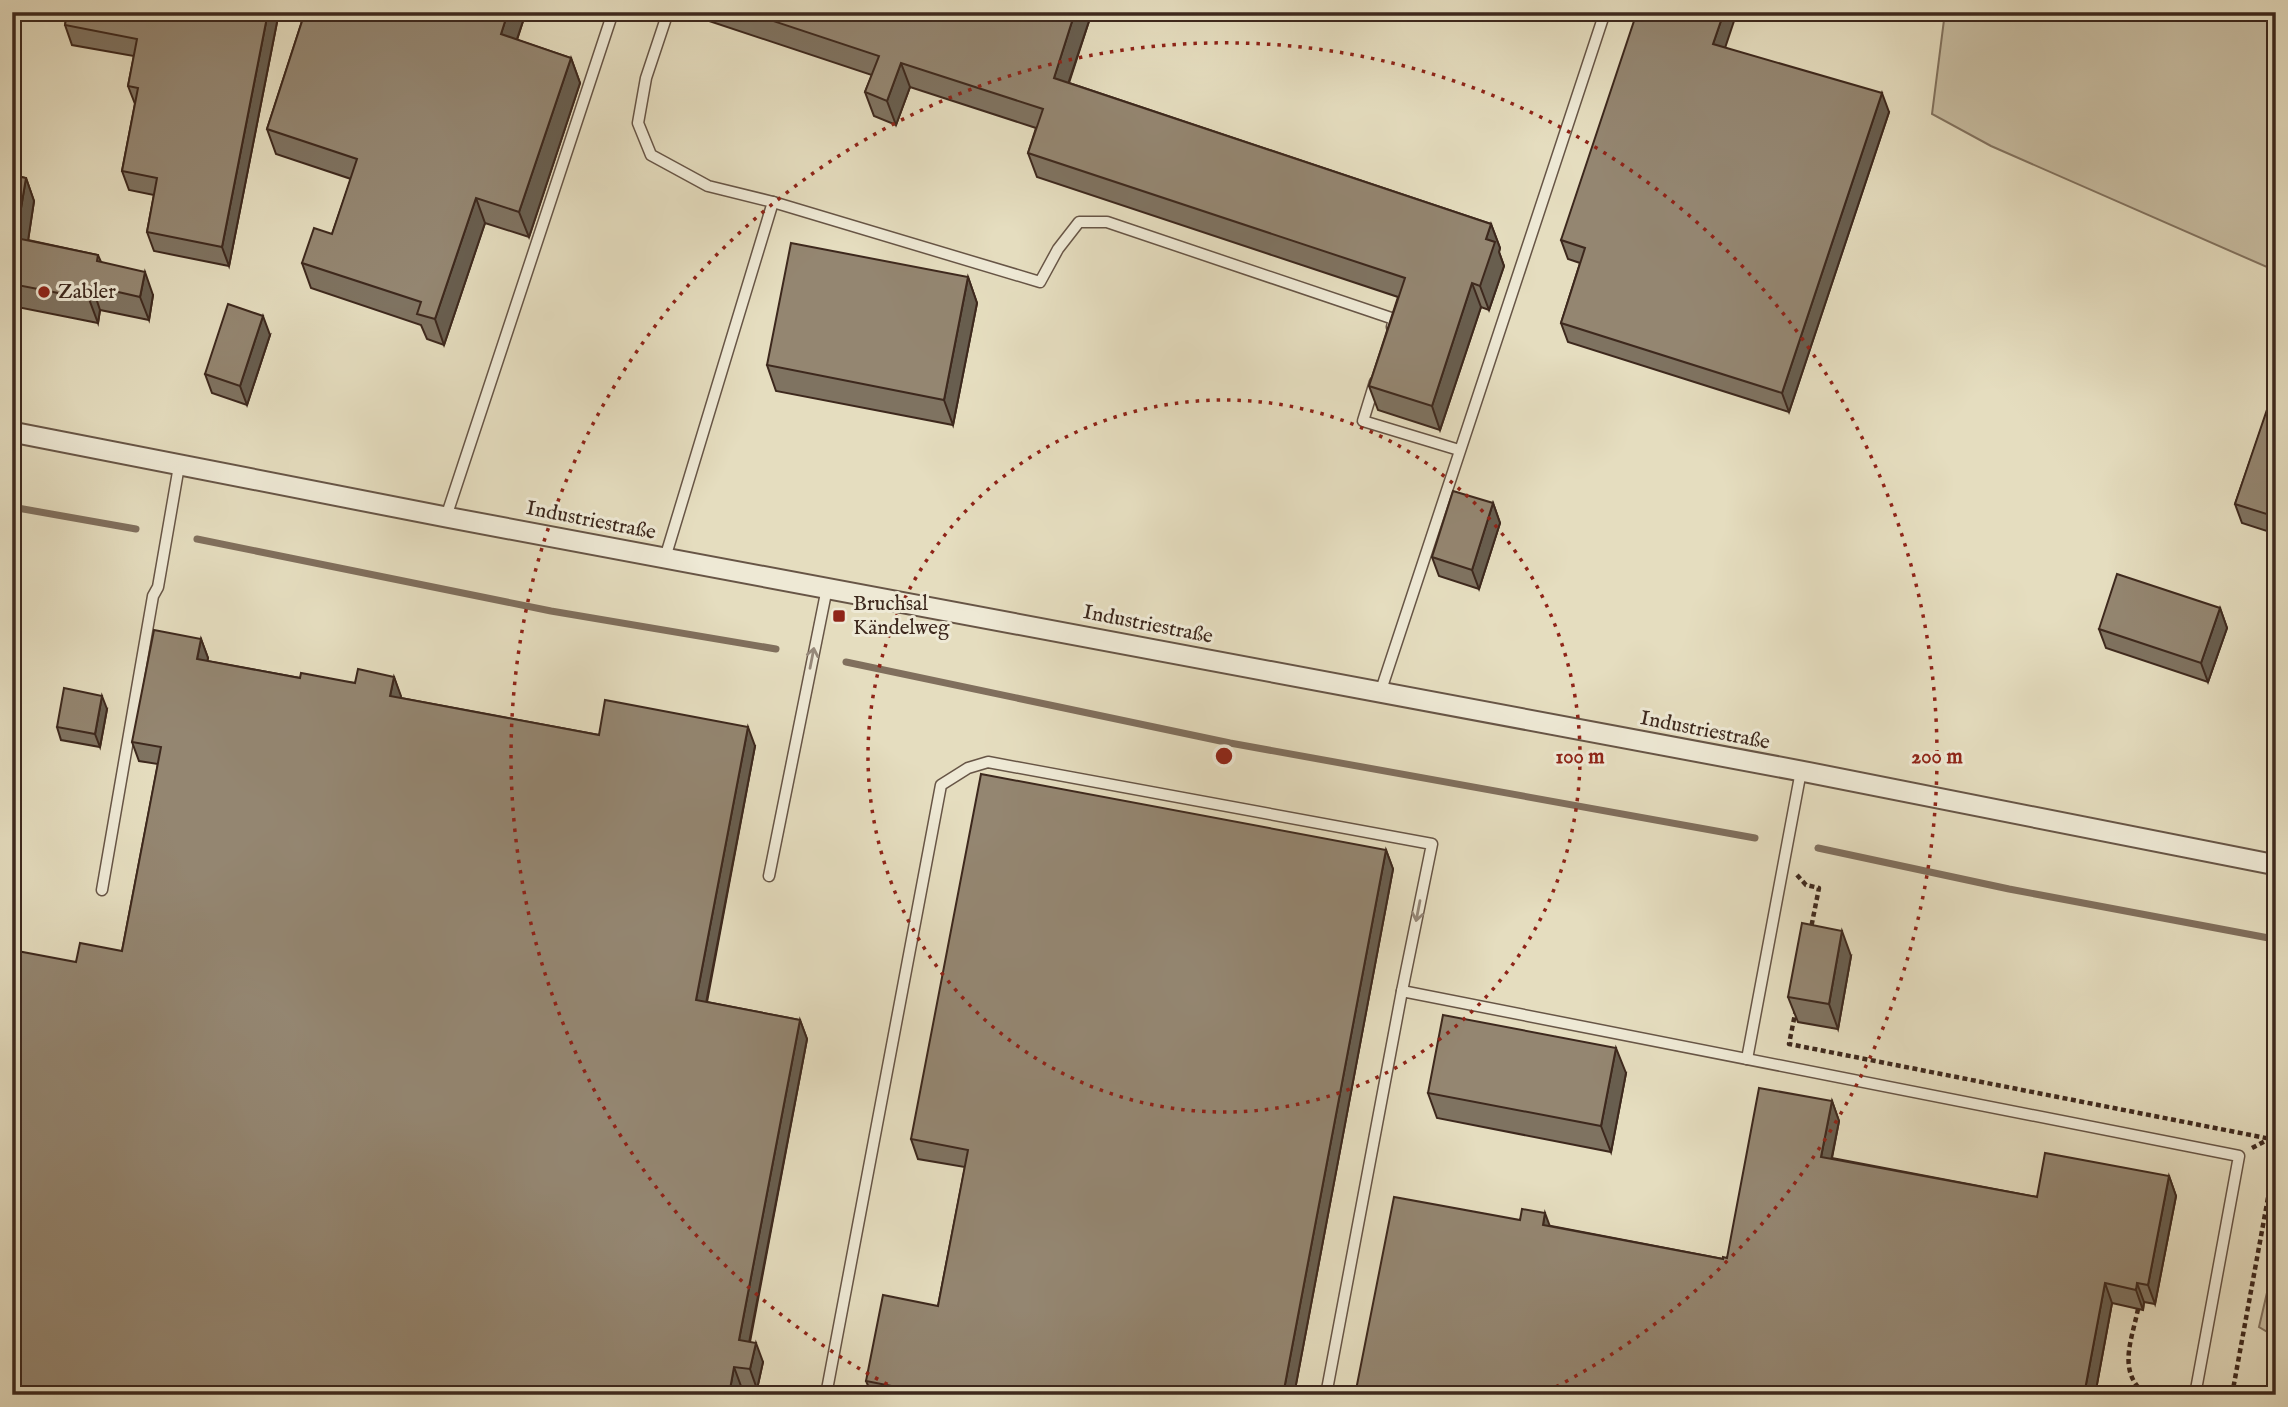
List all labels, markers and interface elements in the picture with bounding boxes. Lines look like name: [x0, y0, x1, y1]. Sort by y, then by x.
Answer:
place label: Zabler: [58, 279, 116, 306]
marker: Zabler: [36, 284, 52, 300]
street label: Industriestraße: [524, 495, 659, 547]
place label: Bruchsal Kändelweg: [853, 591, 950, 642]
street label: Industriestraße: [1081, 599, 1216, 651]
marker: Bruchsal Kändelweg: [831, 608, 847, 624]
one-way arrow: [806, 647, 820, 670]
street label: Industriestraße: [1638, 705, 1773, 757]
centre of rings: [1212, 744, 1236, 768]
text: 100 m: [1555, 744, 1605, 771]
text: 200 m: [1911, 744, 1963, 771]
one-way arrow: [1411, 899, 1424, 922]

